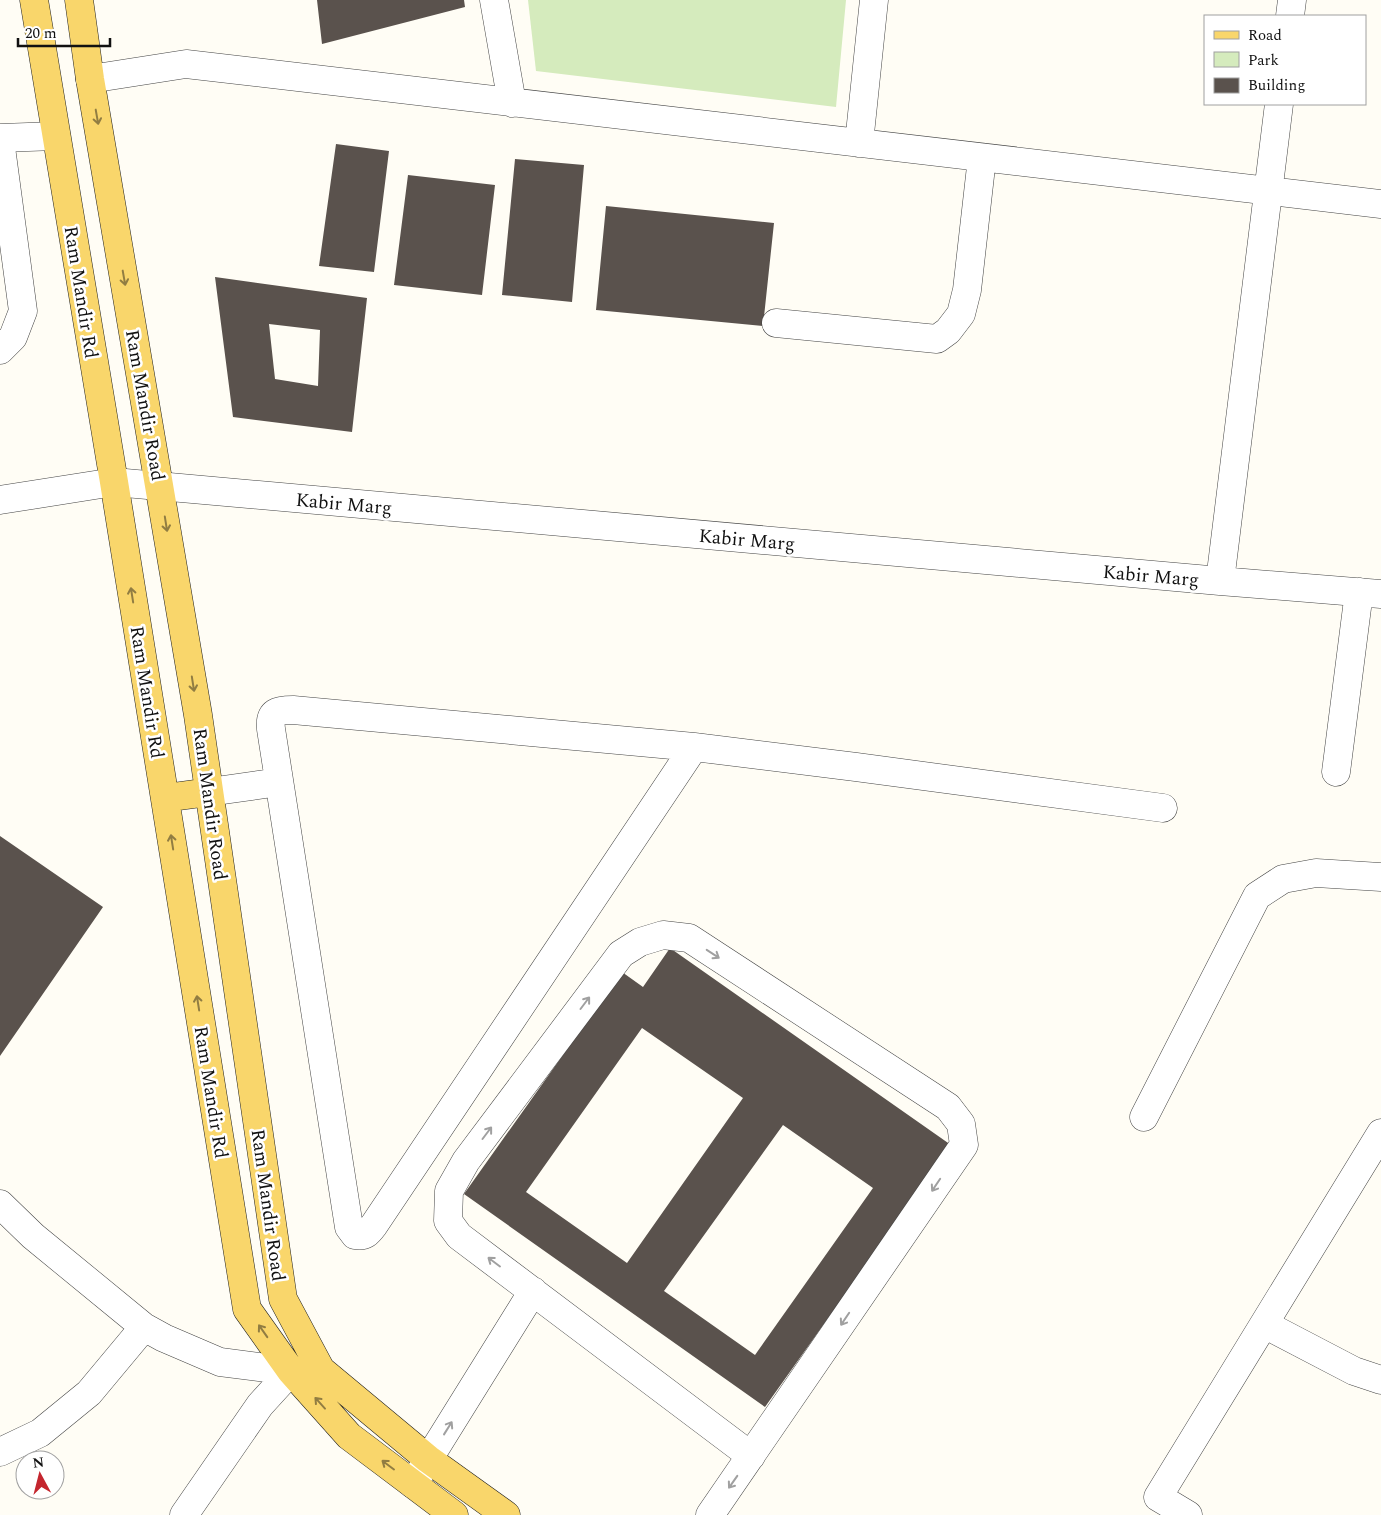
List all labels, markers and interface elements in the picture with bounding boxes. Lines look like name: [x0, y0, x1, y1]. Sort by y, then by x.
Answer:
scale bar: [18, 15, 110, 47]
legend: [1204, 15, 1366, 105]
text: 20 m: [25, 22, 57, 45]
text: Road: [1248, 24, 1282, 47]
text: Park: [1248, 49, 1279, 72]
text: Building: [1248, 74, 1305, 97]
one-way arrow: [92, 109, 102, 125]
street label: Ram Mandir Rd: [56, 224, 105, 361]
one-way arrow: [119, 269, 129, 285]
street label: Ram Mandir Road: [117, 327, 172, 483]
street label: Kabir Marg: [294, 486, 393, 523]
one-way arrow: [162, 516, 172, 532]
street label: Kabir Marg: [697, 522, 796, 559]
street label: Kabir Marg: [1101, 558, 1200, 595]
one-way arrow: [127, 588, 137, 604]
street label: Ram Mandir Rd: [122, 624, 171, 761]
one-way arrow: [188, 676, 198, 692]
street label: Ram Mandir Road: [184, 726, 235, 882]
one-way arrow: [167, 835, 177, 851]
one-way arrow: [706, 949, 720, 959]
one-way arrow: [192, 995, 202, 1011]
one-way arrow: [580, 996, 590, 1010]
street label: Ram Mandir Rd: [186, 1024, 235, 1161]
street label: Ram Mandir Road: [242, 1127, 293, 1283]
one-way arrow: [482, 1127, 493, 1140]
one-way arrow: [931, 1178, 941, 1192]
one-way arrow: [488, 1257, 501, 1268]
one-way arrow: [839, 1312, 850, 1326]
one-way arrow: [258, 1324, 268, 1338]
one-way arrow: [314, 1397, 326, 1410]
one-way arrow: [443, 1421, 453, 1435]
north arrow: [15, 1450, 65, 1500]
text: N: [32, 1451, 45, 1474]
one-way arrow: [381, 1459, 394, 1470]
one-way arrow: [728, 1475, 738, 1489]

